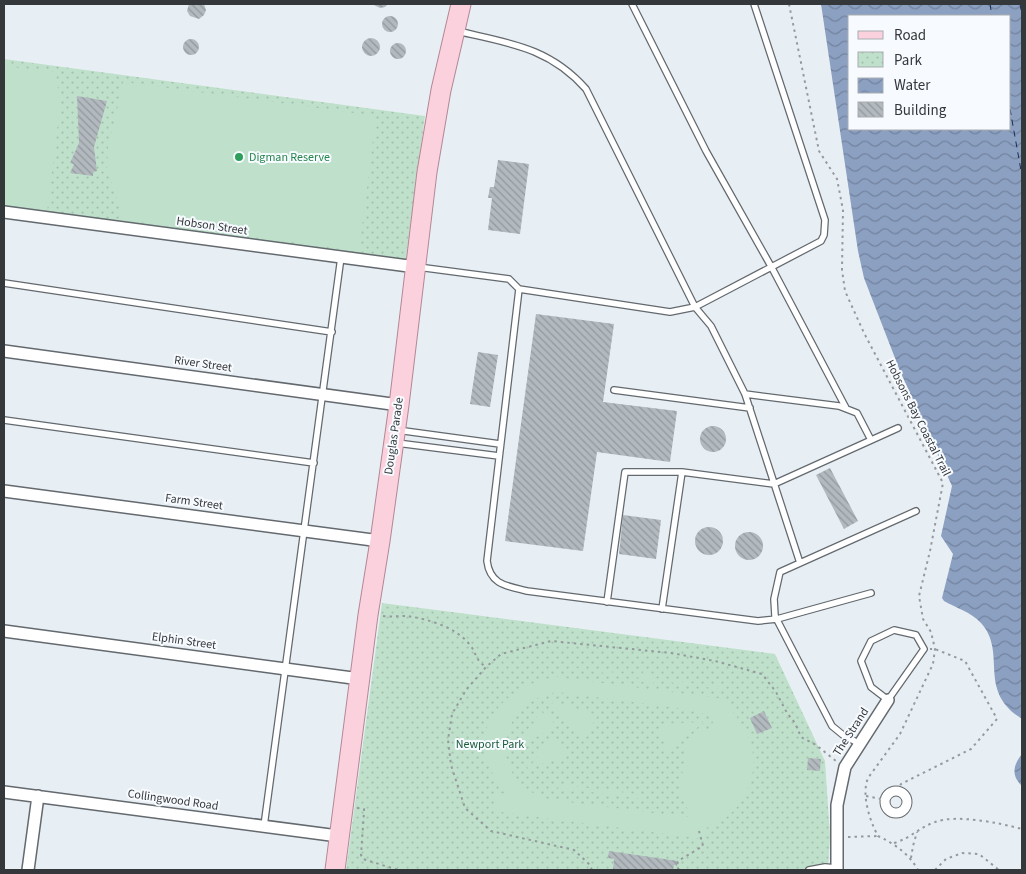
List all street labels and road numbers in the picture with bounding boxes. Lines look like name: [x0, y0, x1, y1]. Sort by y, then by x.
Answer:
street label: Hobson Street: [175, 213, 249, 239]
street label: River Street: [173, 352, 233, 376]
street label: Hobsons Bay Coastal Trail: [881, 357, 955, 479]
street label: Douglas Parade: [380, 396, 408, 476]
street label: Farm Street: [164, 490, 224, 514]
street label: Elphin Street: [151, 628, 217, 654]
street label: The Strand: [829, 704, 873, 760]
street label: Collingwood Road: [127, 785, 219, 815]

